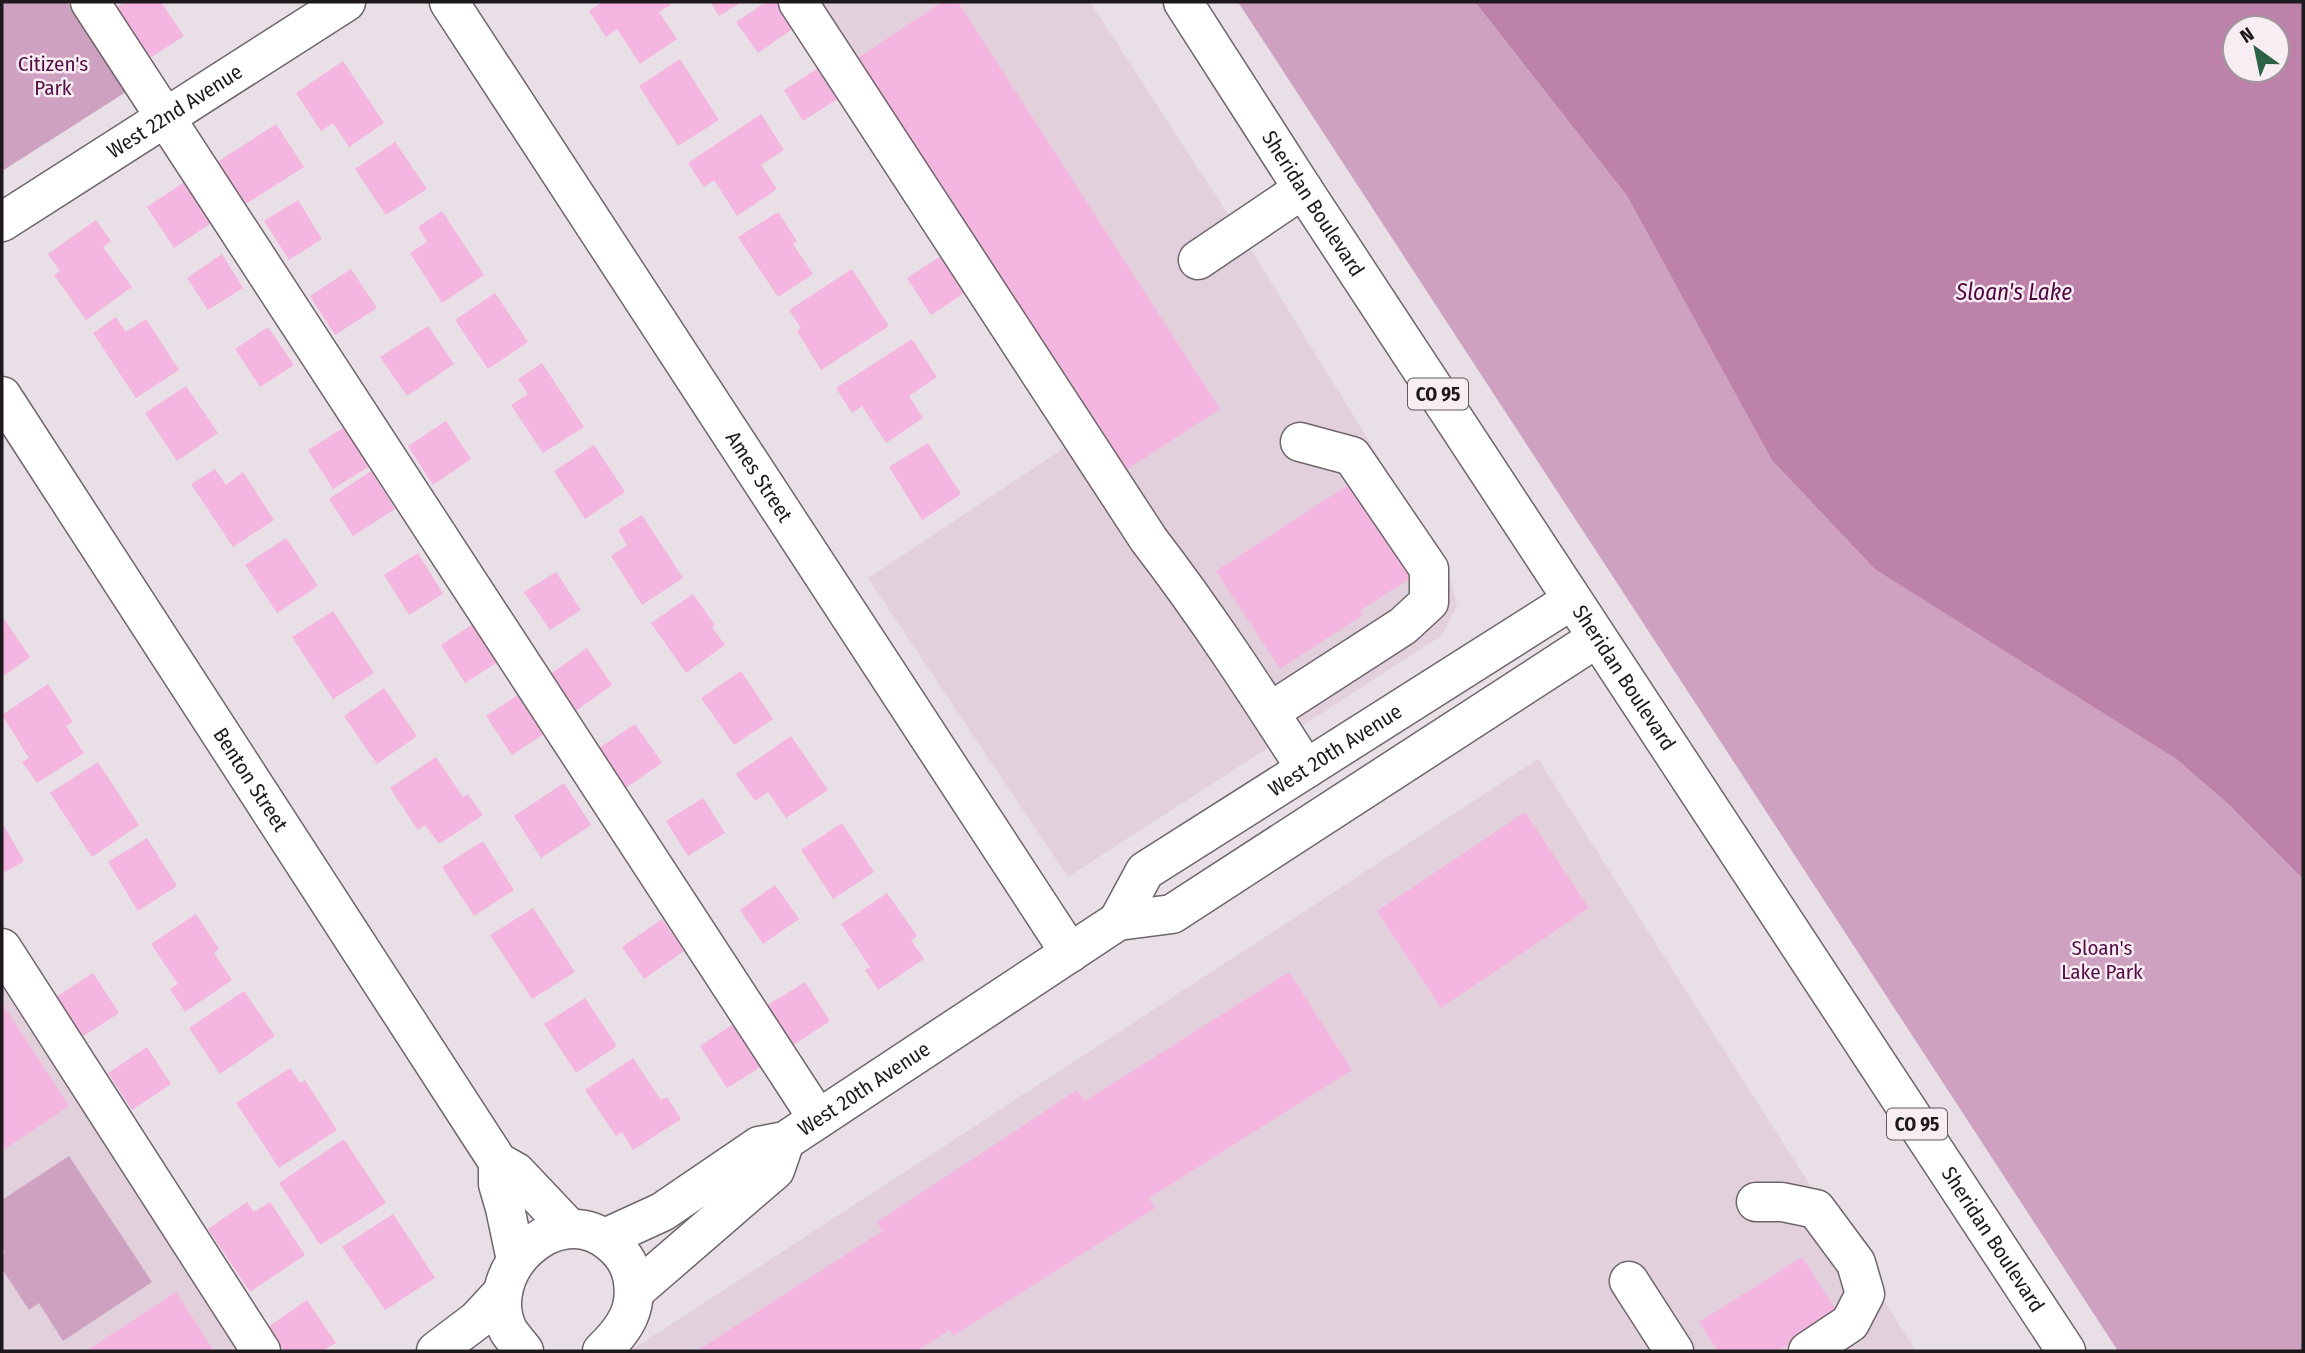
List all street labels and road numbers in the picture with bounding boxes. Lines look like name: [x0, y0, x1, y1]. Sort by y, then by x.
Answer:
street label: West 22nd Avenue: [102, 59, 247, 164]
street label: Sheridan Boulevard: [1256, 126, 1370, 282]
road number: CO 95: [1408, 378, 1468, 410]
street label: Ames Street: [720, 426, 798, 527]
street label: Sheridan Boulevard: [1567, 600, 1681, 756]
street label: West 20th Avenue: [1264, 698, 1407, 802]
street label: Benton Street: [207, 723, 294, 836]
street label: West 20th Avenue: [793, 1036, 935, 1142]
road number: CO 95: [1887, 1108, 1947, 1140]
street label: Sheridan Boulevard: [1936, 1162, 2050, 1317]

